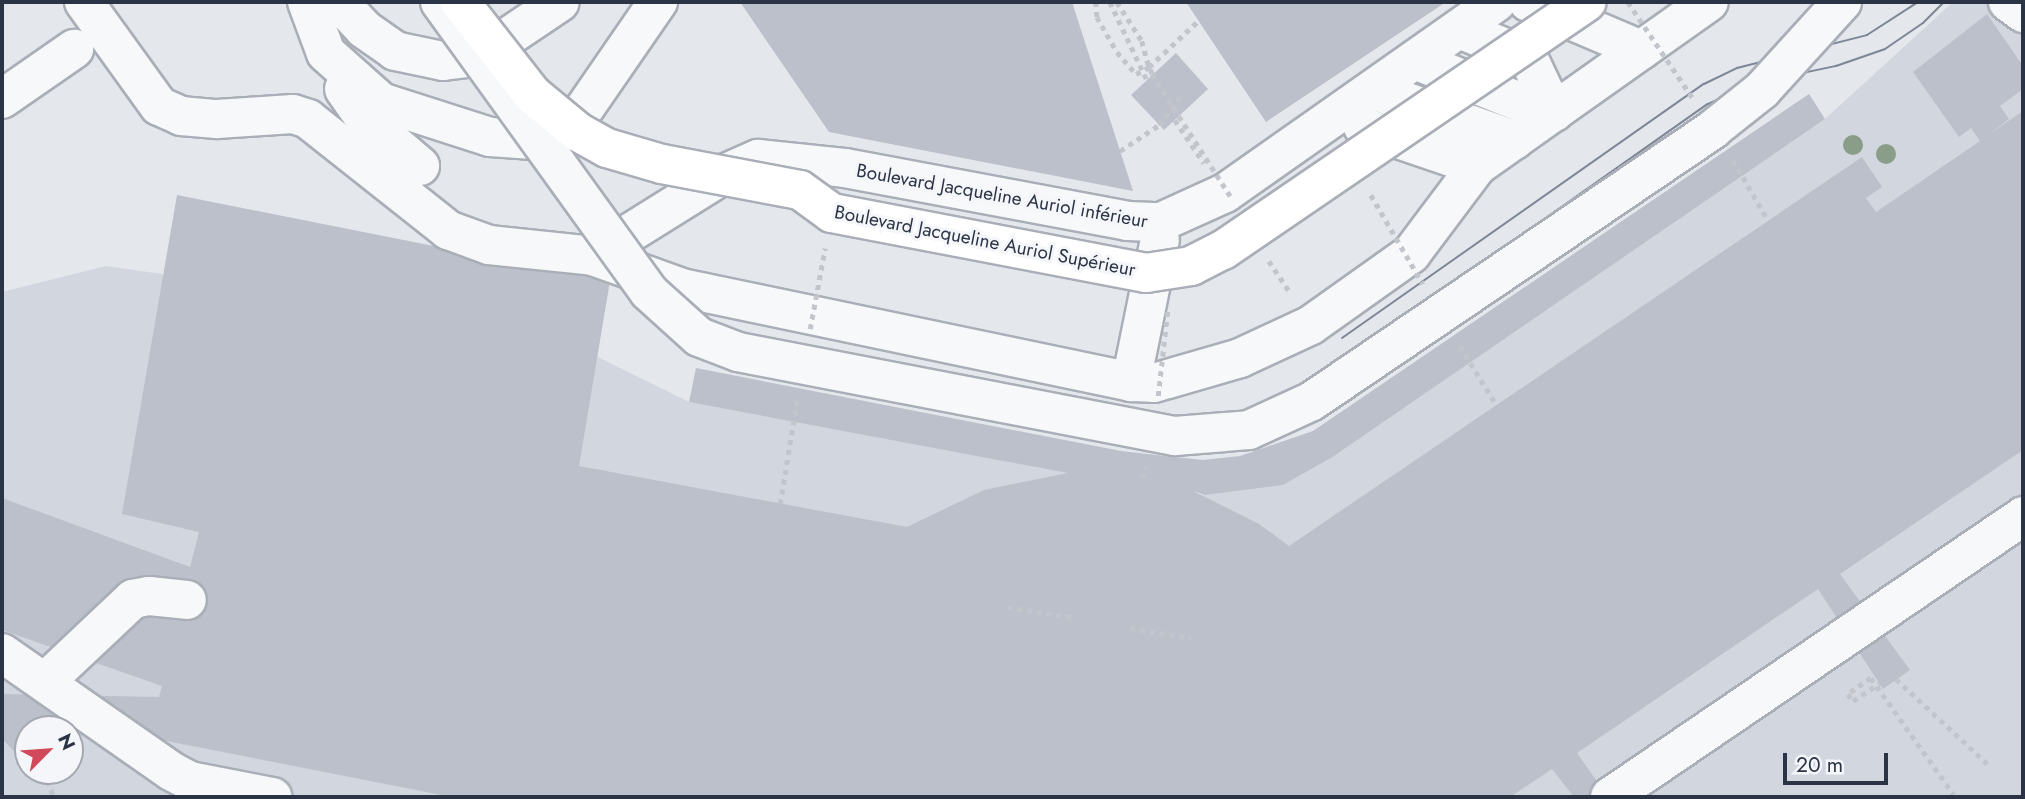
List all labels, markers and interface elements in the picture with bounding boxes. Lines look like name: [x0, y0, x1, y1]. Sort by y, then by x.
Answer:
street label: Boulevard Jacqueline Auriol inférieur: [855, 159, 1149, 233]
street label: Boulevard Jacqueline Auriol Supérieur: [832, 201, 1138, 281]
north arrow: [14, 715, 84, 785]
text: N: [51, 729, 82, 754]
scale bar: [1787, 740, 1892, 784]
text: 20 m: [1796, 750, 1843, 780]

